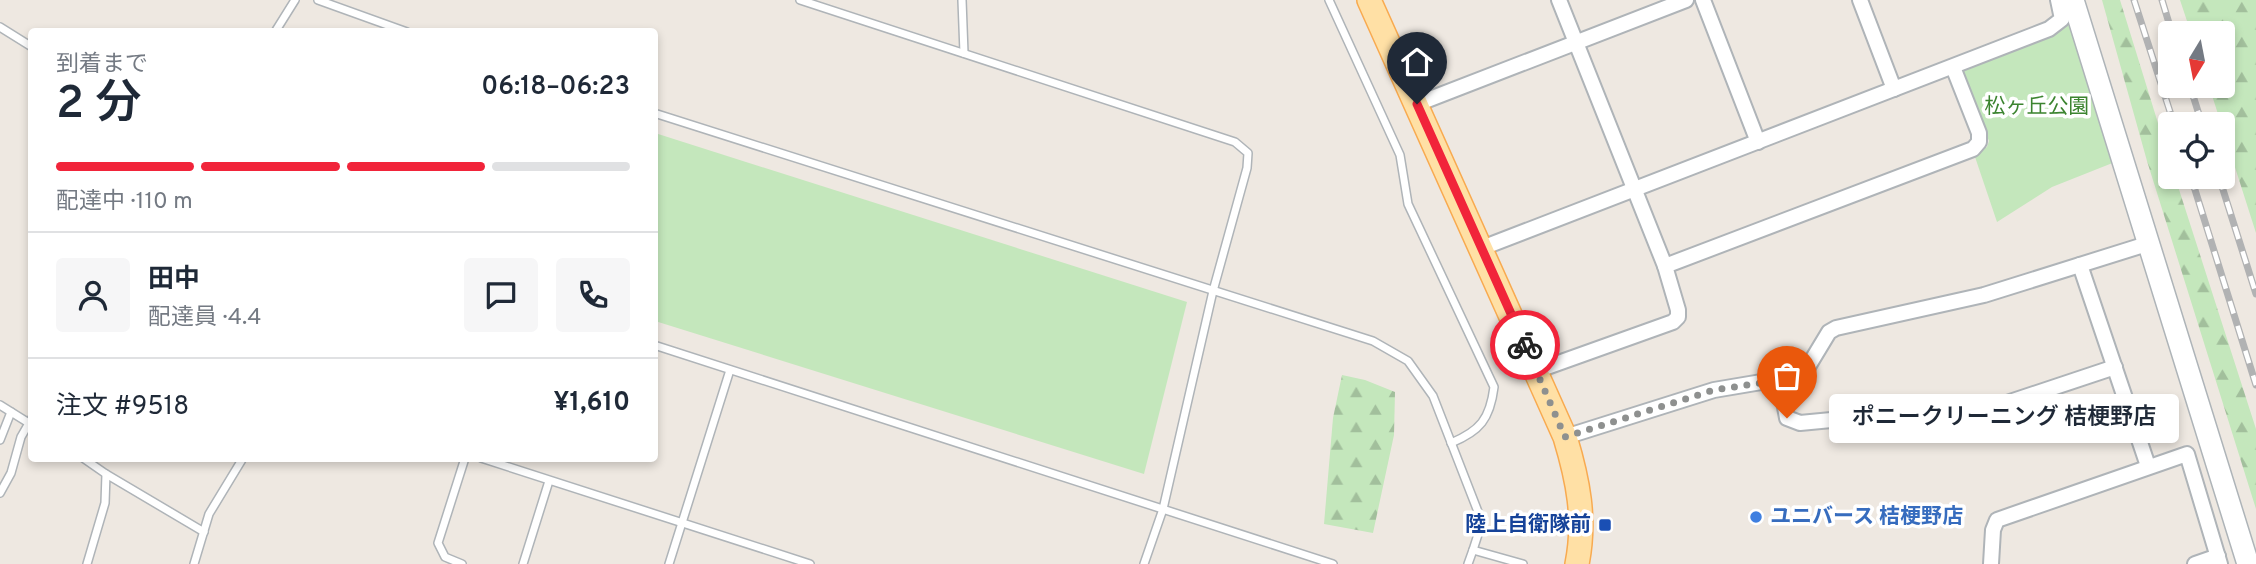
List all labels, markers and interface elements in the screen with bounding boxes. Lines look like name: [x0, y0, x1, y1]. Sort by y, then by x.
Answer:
north arrow: [2158, 21, 2235, 98]
map controls: [2158, 21, 2235, 189]
pin: [1387, 32, 1447, 104]
icon: home: [1398, 43, 1436, 81]
text: 到着まで: [56, 51, 148, 80]
text: 06:18–06:23: [481, 71, 630, 104]
text: 2 分: [56, 76, 141, 135]
park label: 松ヶ丘公園: [1985, 94, 2090, 121]
button: locate: [2158, 112, 2235, 189]
text: 配達中 · 110 m: [56, 188, 193, 217]
button: person: [56, 258, 130, 332]
button: chat: [464, 258, 538, 332]
button: phone: [556, 258, 630, 332]
text: 田中: [148, 264, 200, 297]
text: 配達員 · 4.4: [148, 304, 262, 333]
courier: [1490, 310, 1560, 380]
icon: bike: [1506, 326, 1544, 364]
pin: [1757, 346, 1817, 418]
icon: bag: [1768, 357, 1806, 395]
text: ¥1,610: [554, 387, 630, 420]
text: 注文 #9518: [56, 391, 189, 424]
callout: ポニークリーニング 桔梗野店: [1829, 394, 2179, 442]
text: ポニークリーニング 桔梗野店: [1852, 404, 2156, 433]
place label: ユニバース 桔梗野店: [1770, 504, 1963, 531]
marker: ユニバース 桔梗野店: [1748, 509, 1764, 525]
place label: 陸上自衛隊前: [1465, 512, 1591, 539]
marker: 陸上自衛隊前: [1597, 517, 1613, 533]

